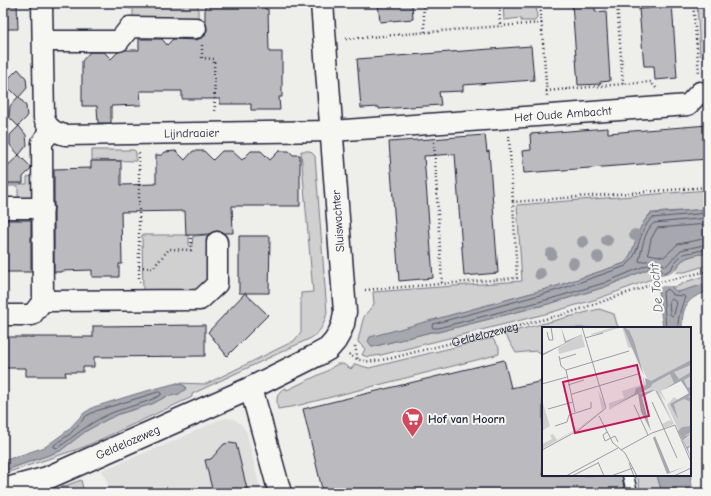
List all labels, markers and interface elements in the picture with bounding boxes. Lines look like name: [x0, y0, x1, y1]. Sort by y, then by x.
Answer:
street label: Het Oude Ambacht: [514, 104, 613, 125]
street label: Lijndraaier: [164, 126, 219, 141]
street label: Sluiswachter: [329, 189, 347, 253]
water label: De Tocht: [646, 262, 666, 313]
street label: Geldelozeweg: [450, 319, 520, 350]
inset map: [542, 327, 691, 476]
supermarket icon: Hof van Hoorn: [399, 406, 425, 439]
place label: Hof van Hoorn: [428, 412, 505, 426]
street label: Geldelozeweg: [94, 422, 162, 463]

